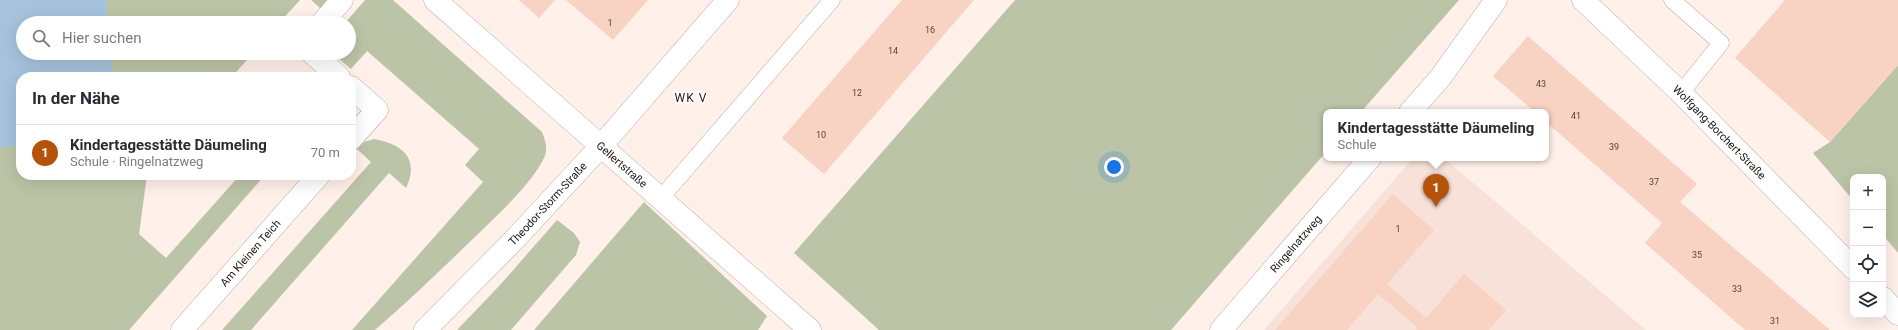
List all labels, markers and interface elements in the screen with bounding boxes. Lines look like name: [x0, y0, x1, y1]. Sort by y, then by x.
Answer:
search box: [16, 16, 356, 60]
house number: 1: [607, 18, 613, 28]
house number: 16: [925, 25, 935, 35]
icon: search: [30, 27, 52, 49]
text: Hier suchen: [62, 29, 141, 47]
house number: 14: [888, 46, 898, 56]
house number: 43: [1536, 79, 1546, 89]
street label: Wolfgang-Borchert-Straße: [1670, 83, 1768, 182]
text: In der Nähe: [32, 88, 120, 108]
house number: 12: [852, 88, 862, 98]
district label: WK V: [675, 91, 707, 105]
popup: [1323, 109, 1549, 161]
house number: 41: [1571, 111, 1581, 121]
text: Kindertagesstätte Däumeling: [1338, 119, 1534, 137]
house number: 10: [816, 130, 826, 140]
text: Kindertagesstätte Däumeling: [70, 136, 267, 154]
text: Schule: [1338, 137, 1377, 152]
street label: Gellertstraße: [594, 139, 650, 191]
house number: 39: [1609, 142, 1619, 152]
text: 1: [41, 145, 49, 160]
text: 70 m: [311, 145, 340, 160]
text: Schule · Ringelnatzweg: [70, 154, 203, 169]
your location: [1104, 157, 1124, 177]
street label: Theodor-Storm-Straße: [506, 160, 590, 248]
pin: 1: [1423, 174, 1449, 207]
map controls: [1850, 174, 1886, 318]
button: +: [1850, 174, 1886, 210]
house number: 37: [1649, 177, 1659, 187]
button: −: [1850, 210, 1886, 246]
street label: Ringelnatzweg: [1268, 213, 1324, 276]
street label: Am Kleinen Teich: [218, 217, 283, 289]
house number: 1: [1395, 224, 1401, 234]
button: locate: [1850, 246, 1886, 282]
house number: 35: [1692, 250, 1702, 260]
button: layers: [1850, 282, 1886, 318]
house number: 33: [1732, 284, 1742, 294]
house number: 31: [1770, 316, 1780, 326]

